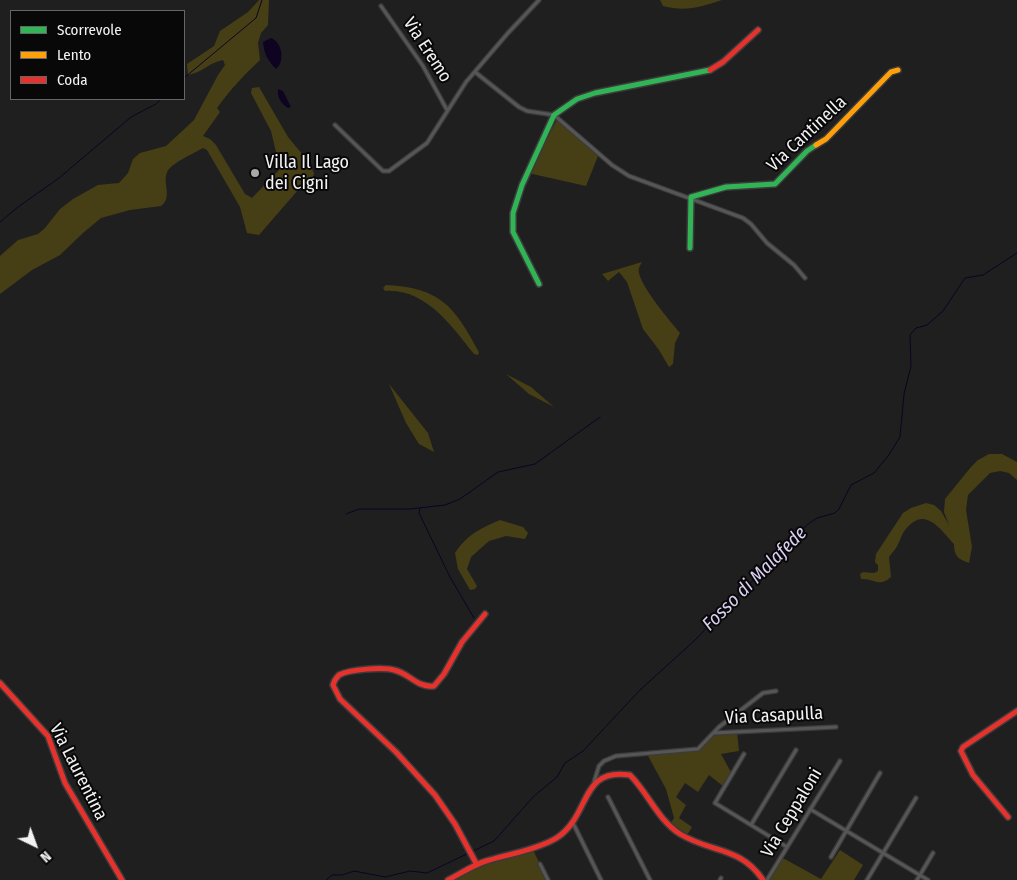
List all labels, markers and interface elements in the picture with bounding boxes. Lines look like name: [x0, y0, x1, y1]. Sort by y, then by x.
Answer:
legend: [10, 10, 185, 100]
street label: Via Eremo: [398, 14, 456, 86]
text: Scorrevole: [57, 21, 122, 39]
text: Lento: [57, 46, 91, 64]
text: Coda: [57, 71, 88, 89]
street label: Via Cantinella: [763, 92, 851, 176]
place label: Villa Il Lago dei Cigni: [265, 152, 349, 194]
marker: Villa Il Lago dei Cigni: [249, 167, 261, 179]
water label: Fosso di Malafede: [698, 522, 812, 636]
street label: Via Casapulla: [724, 703, 824, 729]
street label: Via Laurentina: [44, 720, 112, 824]
street label: Via Ceppaloni: [757, 764, 827, 862]
north arrow: [10, 820, 60, 870]
text: N: [37, 847, 54, 866]

